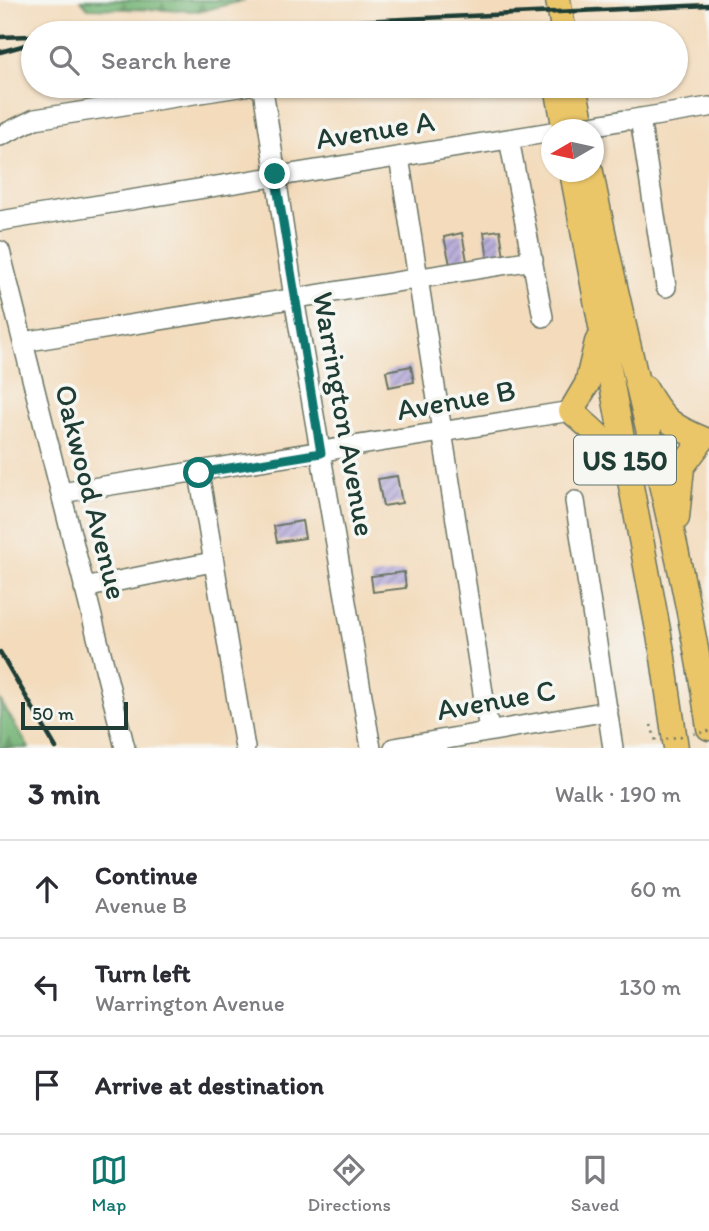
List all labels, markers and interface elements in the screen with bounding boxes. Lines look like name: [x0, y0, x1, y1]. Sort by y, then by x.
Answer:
search box: [21, 21, 688, 98]
icon: search: [45, 41, 83, 79]
text: Search here: [101, 44, 231, 76]
street label: Avenue A: [313, 102, 437, 157]
north arrow: [541, 119, 604, 182]
route end: [259, 158, 290, 189]
street label: Warrington Avenue: [305, 289, 384, 539]
street label: Avenue B: [394, 371, 518, 428]
street label: Oakwood Avenue: [47, 380, 136, 603]
road number: US 150: [574, 435, 676, 484]
route start: [183, 457, 214, 488]
street label: Avenue C: [434, 671, 558, 728]
scale bar: [21, 699, 128, 731]
text: 50 m: [32, 702, 74, 725]
text: 3 min: [28, 775, 100, 812]
text: Walk · 190 m: [555, 780, 681, 808]
text: Continue: [95, 859, 198, 891]
icon: ahead: [28, 870, 66, 908]
text: 60 m: [630, 875, 681, 903]
text: Avenue B: [95, 891, 187, 919]
text: Turn left: [95, 957, 191, 989]
icon: left: [28, 968, 66, 1006]
text: 130 m: [619, 973, 681, 1001]
text: Warrington Avenue: [95, 989, 285, 1017]
icon: arrive: [28, 1066, 66, 1104]
text: Arrive at destination: [95, 1069, 324, 1101]
tab: Map: [90, 1151, 128, 1216]
tab: Directions: [307, 1151, 391, 1216]
tab: Saved: [571, 1151, 619, 1216]

